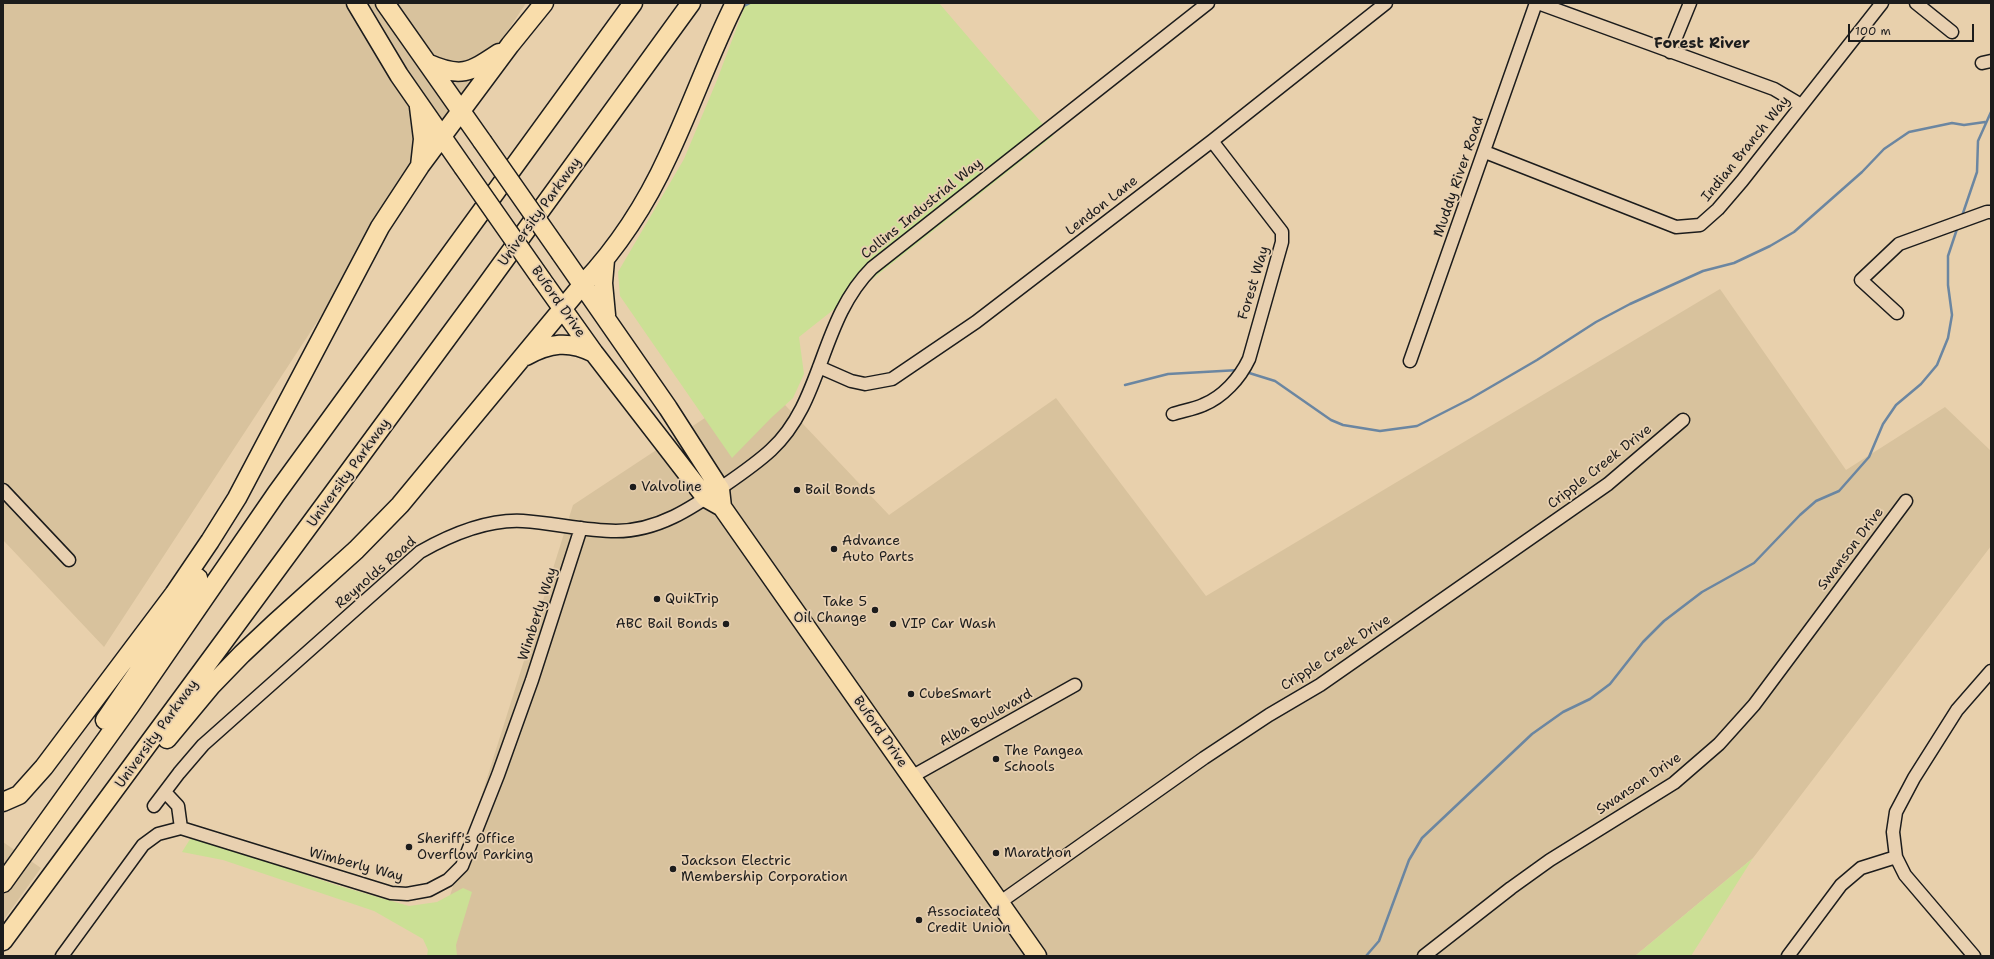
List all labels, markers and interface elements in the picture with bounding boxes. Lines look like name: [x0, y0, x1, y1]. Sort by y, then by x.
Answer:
scale bar: [1850, 16, 1976, 42]
text: 100 m: [1855, 23, 1891, 39]
district label: Forest River: [1654, 35, 1750, 53]
street label: Indian Branch Way: [1698, 93, 1794, 205]
street label: Muddy River Road: [1430, 114, 1488, 240]
street label: University Parkway: [495, 154, 585, 270]
street label: Collins Industrial Way: [858, 155, 986, 263]
street label: Lendon Lane: [1063, 173, 1141, 239]
street label: Forest Way: [1235, 244, 1273, 322]
street label: Buford Drive: [527, 263, 589, 341]
street label: University Parkway: [304, 415, 394, 531]
street label: Cripple Creek Drive: [1545, 421, 1655, 513]
place label: Valvoline: [641, 479, 702, 495]
marker: Valvoline: [628, 482, 638, 492]
place label: Bail Bonds: [805, 482, 876, 498]
marker: Bail Bonds: [792, 485, 802, 495]
street label: Swanson Drive: [1814, 504, 1888, 594]
street label: Reynolds Road: [332, 533, 420, 613]
place label: Advance Auto Parts: [842, 533, 914, 566]
marker: Advance Auto Parts: [829, 544, 839, 554]
street label: Wimberly Way: [515, 565, 561, 663]
place label: QuikTrip: [665, 591, 719, 607]
marker: QuikTrip: [652, 594, 662, 604]
place label: Take 5 Oil Change: [794, 594, 867, 626]
marker: Take 5 Oil Change: [870, 605, 880, 615]
street label: Cripple Creek Drive: [1278, 611, 1394, 695]
place label: ABC Bail Bonds: [616, 616, 718, 632]
place label: VIP Car Wash: [901, 616, 996, 632]
marker: ABC Bail Bonds: [721, 619, 731, 629]
marker: VIP Car Wash: [888, 619, 898, 629]
street label: University Parkway: [112, 676, 202, 792]
place label: CubeSmart: [919, 686, 992, 702]
street label: Alba Boulevard: [937, 686, 1035, 750]
marker: CubeSmart: [906, 689, 916, 699]
street label: Buford Drive: [849, 693, 911, 771]
place label: The Pangea Schools: [1004, 743, 1083, 776]
street label: Swanson Drive: [1593, 749, 1685, 819]
marker: The Pangea Schools: [991, 754, 1001, 764]
place label: Sheriff's Office Overflow Parking: [417, 831, 533, 864]
marker: Sheriff's Office Overflow Parking: [404, 842, 414, 852]
street label: Wimberly Way: [307, 844, 405, 886]
place label: Marathon: [1004, 845, 1072, 861]
marker: Marathon: [991, 848, 1001, 858]
place label: Jackson Electric Membership Corporation: [681, 853, 848, 886]
marker: Jackson Electric Membership Corporation: [668, 864, 678, 874]
place label: Associated Credit Union: [927, 904, 1011, 936]
marker: Associated Credit Union: [914, 915, 924, 925]

